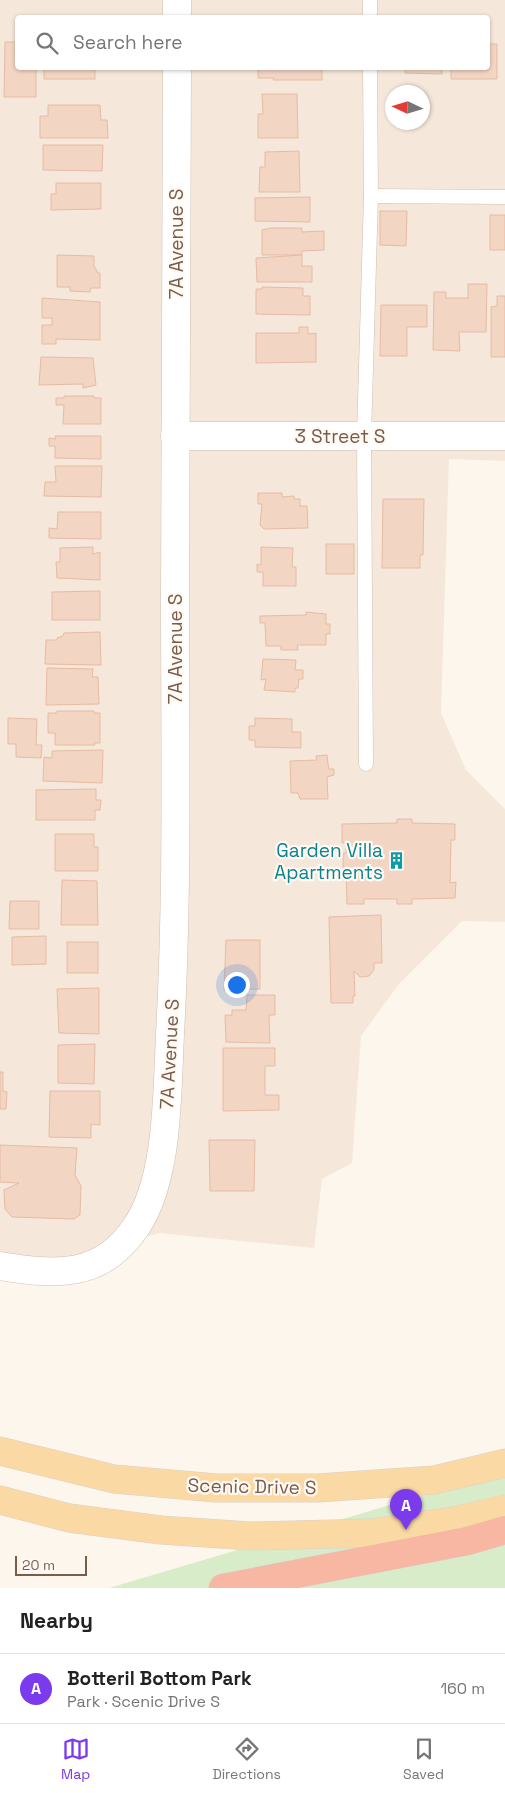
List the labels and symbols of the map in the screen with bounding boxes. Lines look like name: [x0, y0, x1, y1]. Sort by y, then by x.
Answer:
north arrow: [385, 85, 430, 130]
street label: 7A Avenue S: [164, 189, 189, 299]
street label: 3 Street S: [295, 424, 385, 449]
street label: 7A Avenue S: [163, 594, 188, 704]
place label: Garden Villa Apartments: [274, 838, 383, 885]
building icon: Garden Villa Apartments: [387, 851, 407, 871]
your location: [224, 972, 250, 998]
street label: 7A Avenue S: [154, 998, 185, 1110]
street label: Scenic Drive S: [187, 1473, 317, 1500]
pin: A: [390, 1489, 422, 1530]
scale bar: [15, 1553, 88, 1576]

